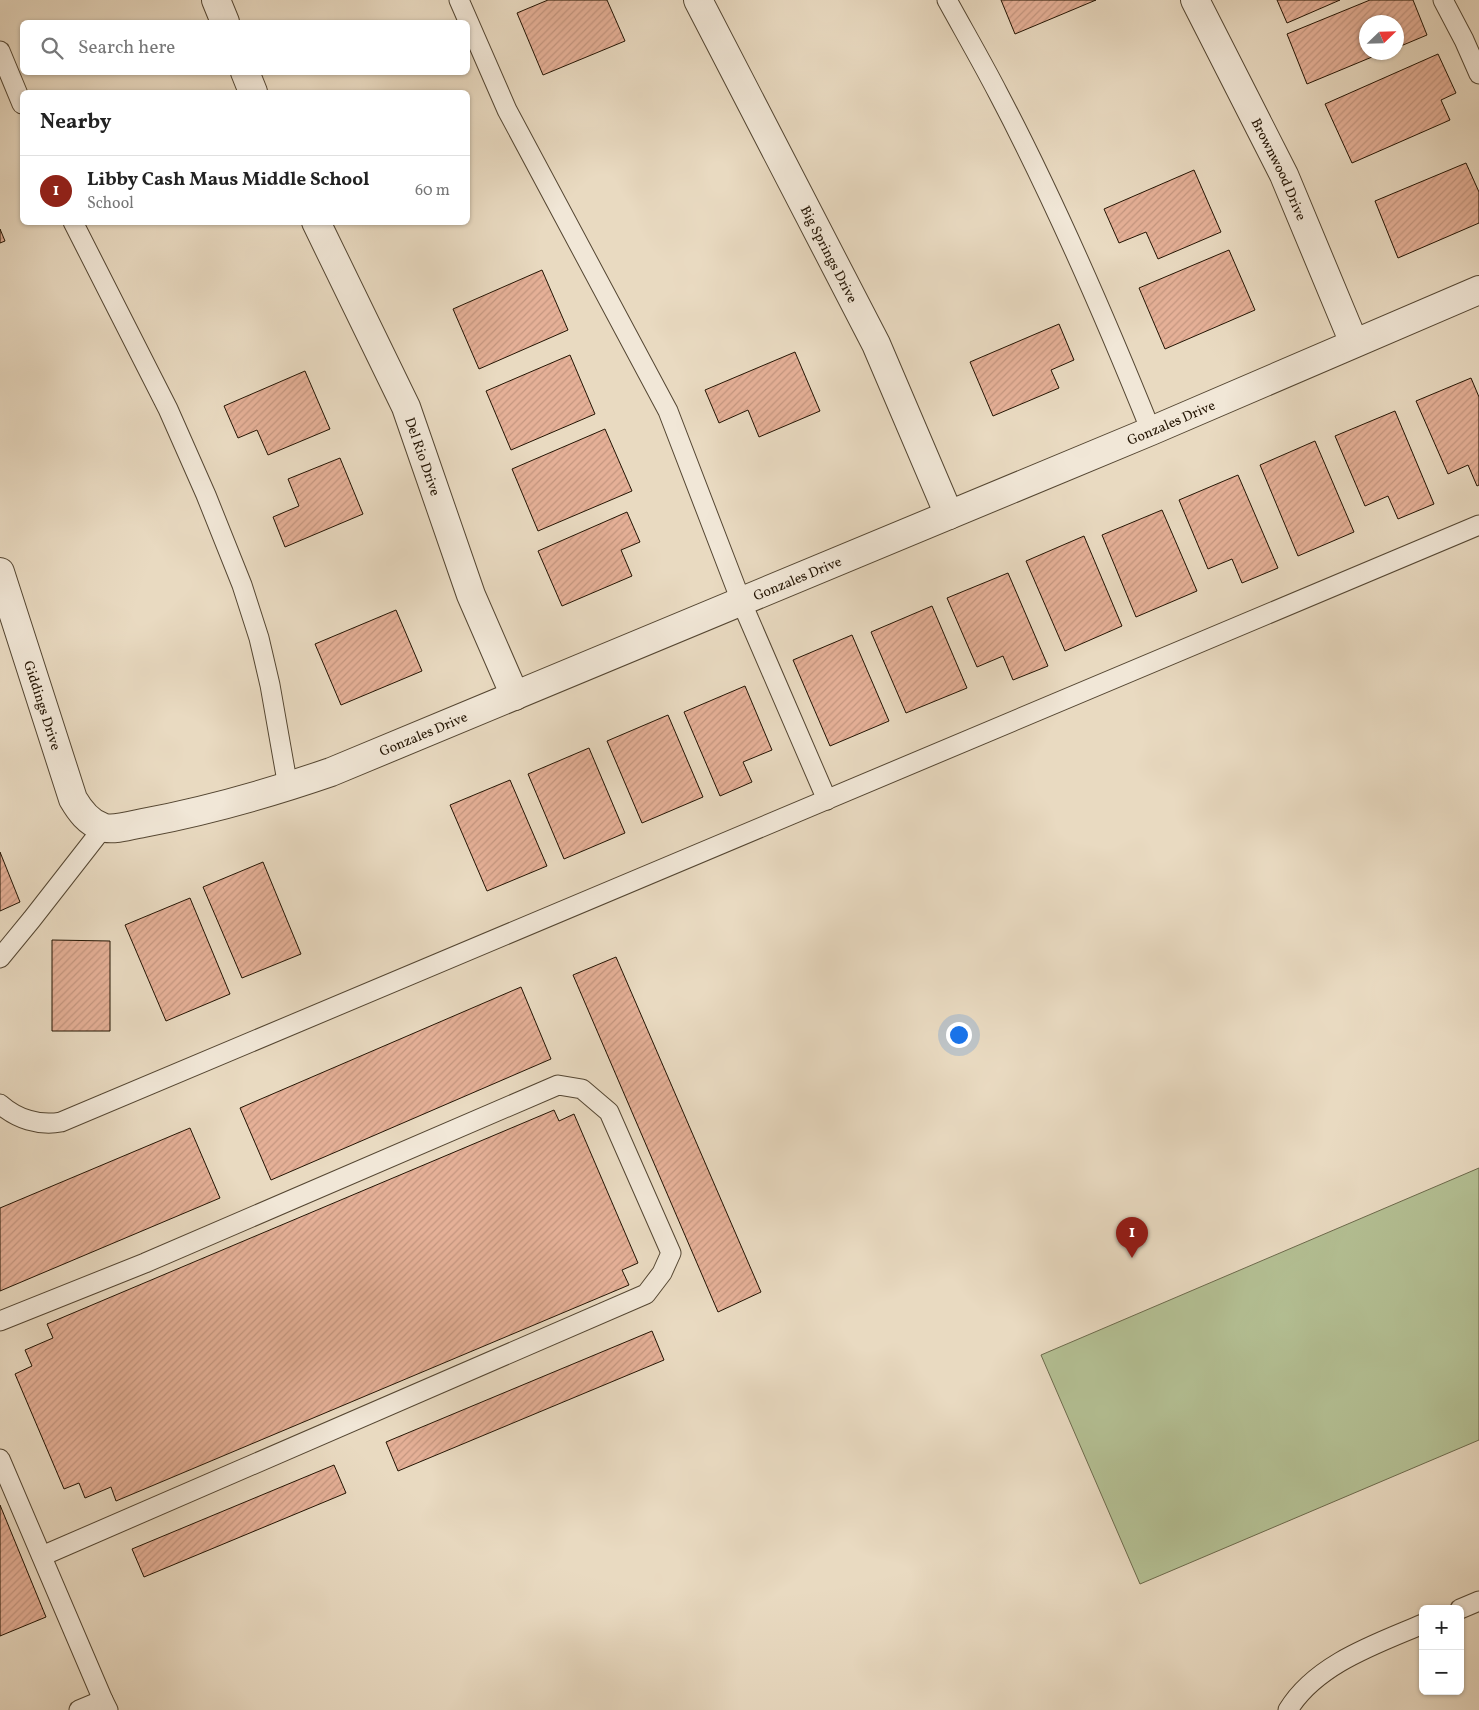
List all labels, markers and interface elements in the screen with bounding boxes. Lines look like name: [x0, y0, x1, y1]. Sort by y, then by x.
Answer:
north arrow: [1359, 15, 1404, 60]
search box: [20, 20, 470, 75]
icon: search: [38, 34, 66, 62]
text: Search here: [78, 35, 175, 61]
text: Nearby: [40, 108, 111, 137]
street label: Brownwood Drive: [1246, 115, 1310, 224]
text: Libby Cash Maus Middle School: [87, 167, 369, 193]
text: 1: [53, 180, 59, 202]
text: 60 m: [415, 180, 450, 202]
text: School: [87, 193, 134, 215]
street label: Big Springs Drive: [795, 203, 861, 307]
street label: Gonzales Drive: [1125, 396, 1219, 451]
street label: Del Rio Drive: [399, 415, 444, 499]
street label: Gonzales Drive: [751, 553, 845, 606]
street label: Giddings Drive: [18, 659, 65, 753]
street label: Gonzales Drive: [377, 708, 471, 762]
your location: [946, 1022, 972, 1048]
pin: 1: [1116, 1217, 1148, 1258]
map controls: [1419, 1605, 1464, 1695]
button: +: [1419, 1605, 1464, 1650]
button: −: [1419, 1650, 1464, 1695]

